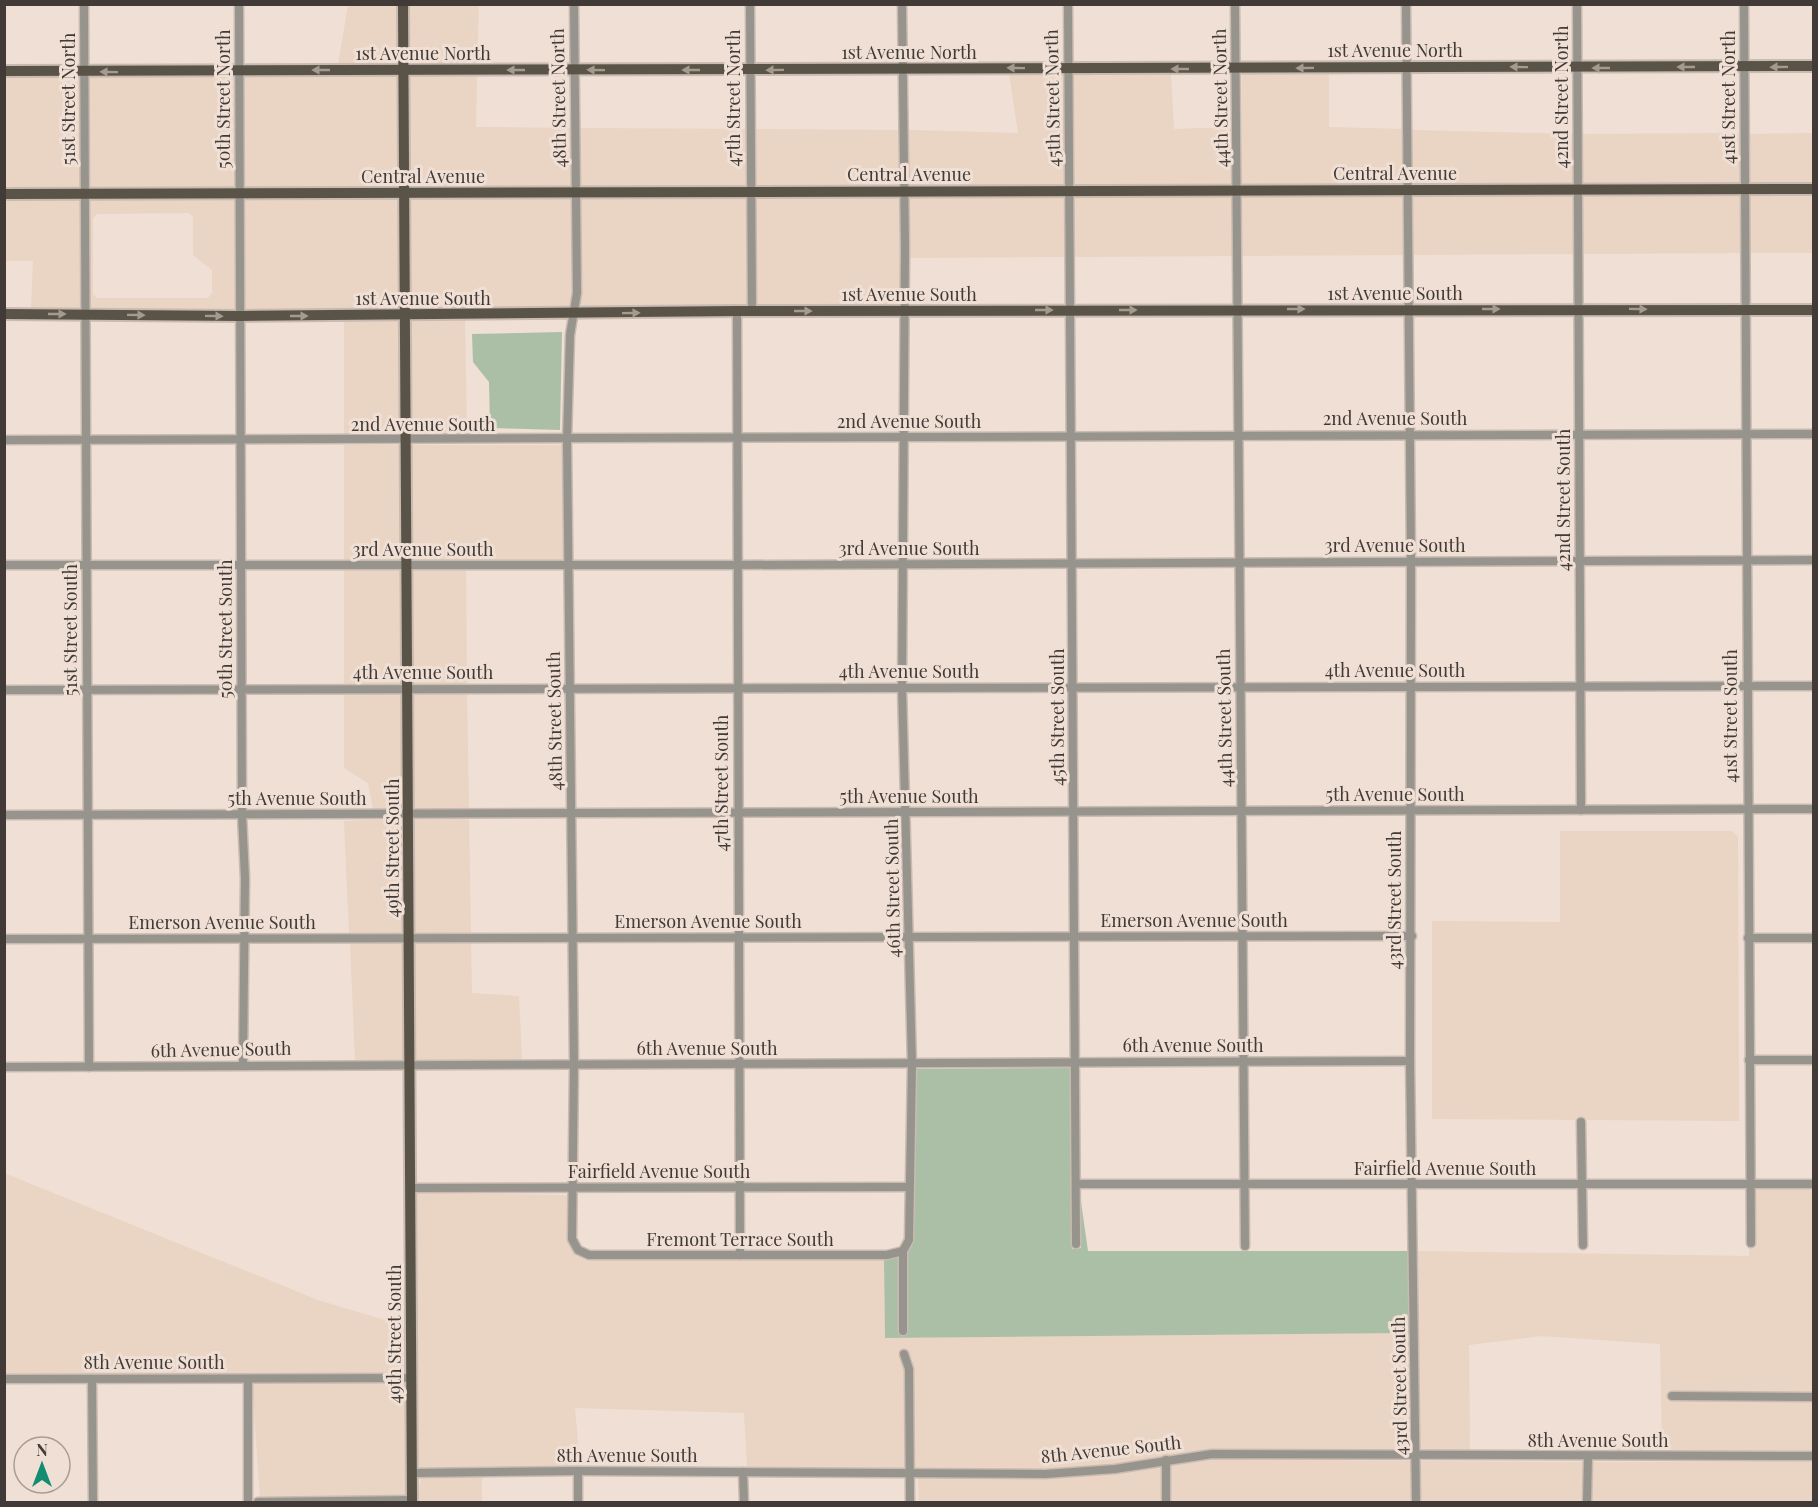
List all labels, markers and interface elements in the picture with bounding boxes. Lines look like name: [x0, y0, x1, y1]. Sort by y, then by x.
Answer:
street label: 42nd Street North: [1549, 25, 1573, 168]
street label: 48th Street North: [545, 28, 571, 168]
street label: 44th Street North: [1207, 28, 1233, 168]
street label: 50th Street North: [211, 29, 235, 169]
street label: 47th Street North: [721, 29, 745, 167]
street label: 45th Street North: [1039, 29, 1065, 167]
street label: 41st Street North: [1716, 30, 1740, 164]
street label: 51st Street North: [56, 32, 80, 165]
street label: 1st Avenue North: [1327, 38, 1463, 62]
street label: 1st Avenue North: [841, 40, 977, 64]
street label: 1st Avenue North: [355, 41, 491, 65]
one-way arrow: [1509, 62, 1528, 72]
one-way arrow: [1769, 62, 1788, 72]
one-way arrow: [1296, 63, 1315, 72]
one-way arrow: [1592, 63, 1611, 73]
one-way arrow: [1676, 63, 1695, 72]
one-way arrow: [1007, 64, 1026, 73]
one-way arrow: [1170, 64, 1189, 74]
one-way arrow: [311, 65, 330, 75]
one-way arrow: [506, 65, 525, 75]
one-way arrow: [587, 65, 606, 75]
one-way arrow: [682, 65, 701, 75]
one-way arrow: [765, 65, 784, 75]
one-way arrow: [99, 67, 118, 77]
street label: Central Avenue: [1333, 161, 1457, 185]
street label: Central Avenue: [847, 162, 971, 186]
street label: Central Avenue: [361, 164, 485, 188]
street label: 1st Avenue South: [1327, 281, 1463, 305]
street label: 1st Avenue South: [841, 282, 977, 306]
street label: 1st Avenue South: [355, 286, 491, 310]
one-way arrow: [1482, 304, 1501, 314]
one-way arrow: [1628, 304, 1647, 314]
one-way arrow: [1035, 305, 1054, 315]
one-way arrow: [1119, 305, 1138, 315]
one-way arrow: [1287, 305, 1306, 314]
one-way arrow: [794, 306, 813, 316]
one-way arrow: [621, 308, 640, 318]
one-way arrow: [48, 309, 67, 319]
one-way arrow: [126, 310, 145, 319]
one-way arrow: [204, 311, 223, 321]
one-way arrow: [289, 311, 308, 321]
street label: 2nd Avenue South: [1323, 406, 1468, 430]
street label: 2nd Avenue South: [837, 409, 982, 433]
street label: 2nd Avenue South: [351, 412, 496, 436]
street label: 42nd Street South: [1551, 428, 1575, 571]
street label: 3rd Avenue South: [1325, 533, 1466, 557]
street label: 3rd Avenue South: [839, 536, 980, 560]
street label: 3rd Avenue South: [353, 537, 494, 561]
street label: 50th Street South: [213, 559, 237, 699]
street label: 51st Street South: [58, 563, 82, 696]
street label: 45th Street South: [1045, 648, 1069, 786]
street label: 44th Street South: [1211, 648, 1237, 788]
street label: 41st Street South: [1718, 649, 1742, 783]
street label: 48th Street South: [541, 651, 567, 791]
street label: 4th Avenue South: [1325, 658, 1466, 682]
street label: 4th Avenue South: [839, 659, 980, 683]
street label: 4th Avenue South: [353, 660, 494, 684]
street label: 47th Street South: [709, 714, 733, 851]
street label: 49th Street South: [380, 778, 404, 918]
street label: 5th Avenue South: [1325, 782, 1465, 806]
street label: 5th Avenue South: [839, 784, 979, 808]
street label: 5th Avenue South: [227, 786, 367, 810]
street label: 46th Street South: [879, 818, 905, 958]
street label: 43rd Street South: [1382, 830, 1406, 969]
street label: Emerson Avenue South: [1100, 908, 1288, 932]
street label: Emerson Avenue South: [614, 909, 802, 933]
street label: Emerson Avenue South: [128, 910, 316, 934]
street label: 6th Avenue South: [1122, 1033, 1264, 1057]
street label: 6th Avenue South: [150, 1036, 292, 1062]
street label: 6th Avenue South: [636, 1036, 778, 1060]
street label: Fairfield Avenue South: [1354, 1156, 1537, 1180]
street label: Fairfield Avenue South: [568, 1159, 751, 1183]
street label: Fremont Terrace South: [646, 1227, 834, 1251]
street label: 49th Street South: [382, 1264, 406, 1404]
street label: 43rd Street South: [1386, 1316, 1412, 1456]
street label: 8th Avenue South: [83, 1350, 225, 1374]
street label: 8th Avenue South: [1527, 1428, 1669, 1452]
street label: 8th Avenue South: [1040, 1430, 1183, 1468]
north arrow: [12, 1435, 72, 1495]
text: N: [36, 1439, 48, 1460]
street label: 8th Avenue South: [556, 1443, 698, 1467]

